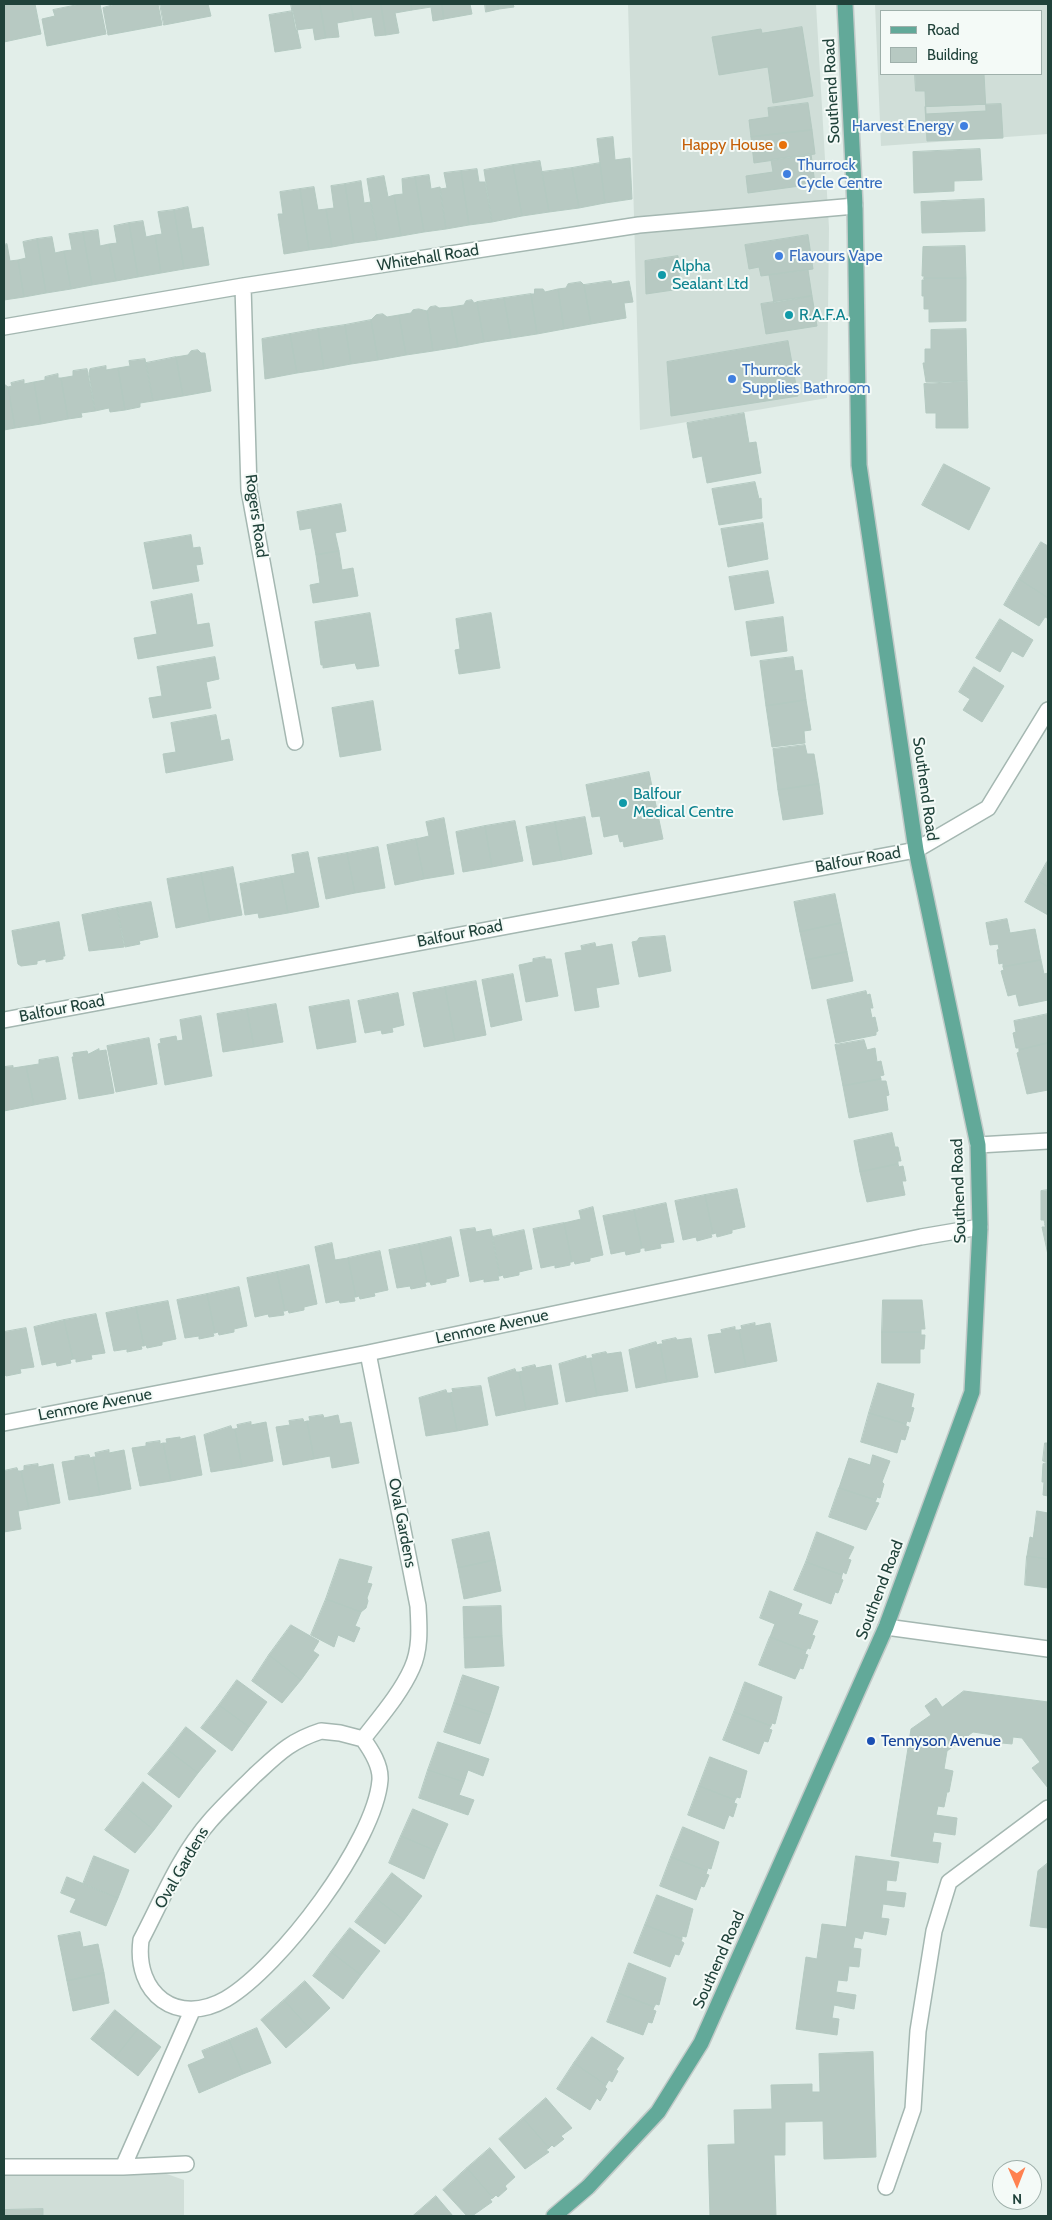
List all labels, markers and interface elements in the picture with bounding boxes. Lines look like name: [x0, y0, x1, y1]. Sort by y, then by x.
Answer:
legend: [880, 10, 1042, 75]
text: Road: [927, 21, 960, 39]
street label: Southend Road: [820, 38, 844, 144]
text: Building: [927, 46, 978, 64]
place label: Harvest Energy: [852, 116, 954, 136]
marker: Harvest Energy: [958, 120, 970, 132]
place label: Happy House: [682, 135, 773, 155]
marker: Happy House: [777, 139, 789, 151]
place label: Thurrock Cycle Centre: [797, 155, 882, 193]
marker: Thurrock Cycle Centre: [781, 168, 793, 180]
street label: Whitehall Road: [376, 240, 480, 276]
place label: Flavours Vape: [789, 246, 883, 266]
marker: Flavours Vape: [773, 250, 785, 262]
place label: Alpha Sealant Ltd: [672, 256, 748, 294]
marker: Alpha Sealant Ltd: [656, 269, 668, 281]
place label: R.A.F.A.: [799, 305, 849, 325]
marker: R.A.F.A.: [783, 309, 795, 321]
place label: Thurrock Supplies Bathroom: [742, 360, 871, 398]
marker: Thurrock Supplies Bathroom: [726, 373, 738, 385]
street label: Rogers Road: [241, 473, 271, 559]
street label: Southend Road: [908, 736, 942, 842]
place label: Balfour Medical Centre: [633, 784, 734, 822]
marker: Balfour Medical Centre: [617, 797, 629, 809]
street label: Balfour Road: [814, 843, 902, 877]
street label: Balfour Road: [416, 916, 504, 952]
street label: Balfour Road: [18, 991, 106, 1027]
street label: Southend Road: [948, 1138, 970, 1244]
street label: Lenmore Avenue: [434, 1306, 550, 1348]
street label: Lenmore Avenue: [37, 1385, 153, 1425]
street label: Oval Gardens: [384, 1476, 420, 1570]
street label: Southend Road: [852, 1538, 908, 1642]
place label: Tennyson Avenue: [881, 1731, 1001, 1751]
marker: Tennyson Avenue: [865, 1735, 877, 1747]
street label: Oval Gardens: [151, 1824, 213, 1912]
street label: Southend Road: [689, 1908, 749, 2012]
north arrow: [992, 2160, 1042, 2210]
text: N: [1012, 2190, 1022, 2208]

